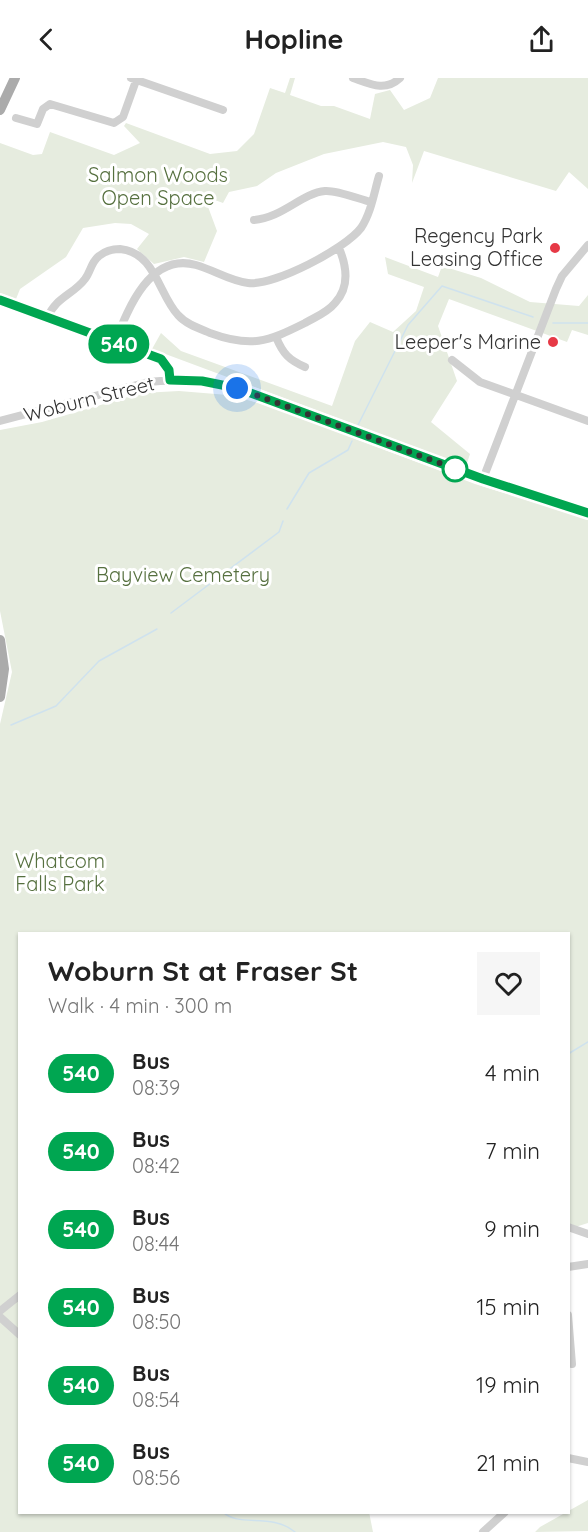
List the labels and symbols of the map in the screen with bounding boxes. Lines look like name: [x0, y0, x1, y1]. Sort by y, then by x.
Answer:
park label: Salmon Woods Open Space: [88, 162, 228, 210]
place label: Regency Park Leasing Office: [410, 223, 543, 271]
marker: Regency Park Leasing Office: [548, 241, 562, 255]
line badge: 540: [84, 324, 154, 364]
place label: Leeper's Marine: [394, 329, 541, 354]
marker: Leeper's Marine: [546, 335, 560, 349]
street label: Woburn Street: [21, 370, 157, 427]
your location: [222, 373, 252, 403]
unlabelled marker: [442, 456, 468, 482]
park label: Bayview Cemetery: [96, 562, 270, 587]
park label: Whatcom Falls Park: [15, 848, 105, 896]

